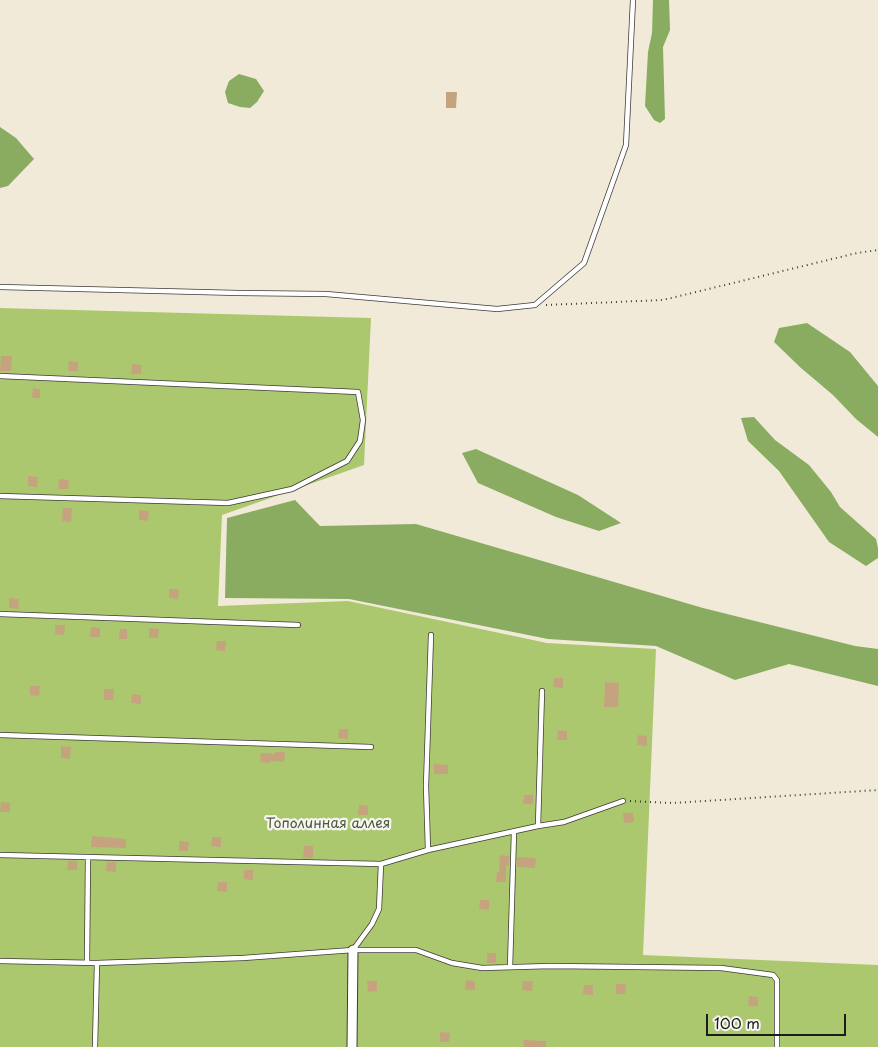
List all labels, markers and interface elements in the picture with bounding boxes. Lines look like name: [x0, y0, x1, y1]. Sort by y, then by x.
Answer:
park label: Тополинная аллея: [266, 816, 390, 832]
scale bar: [708, 1004, 848, 1036]
text: 100 m: [714, 1011, 760, 1034]

